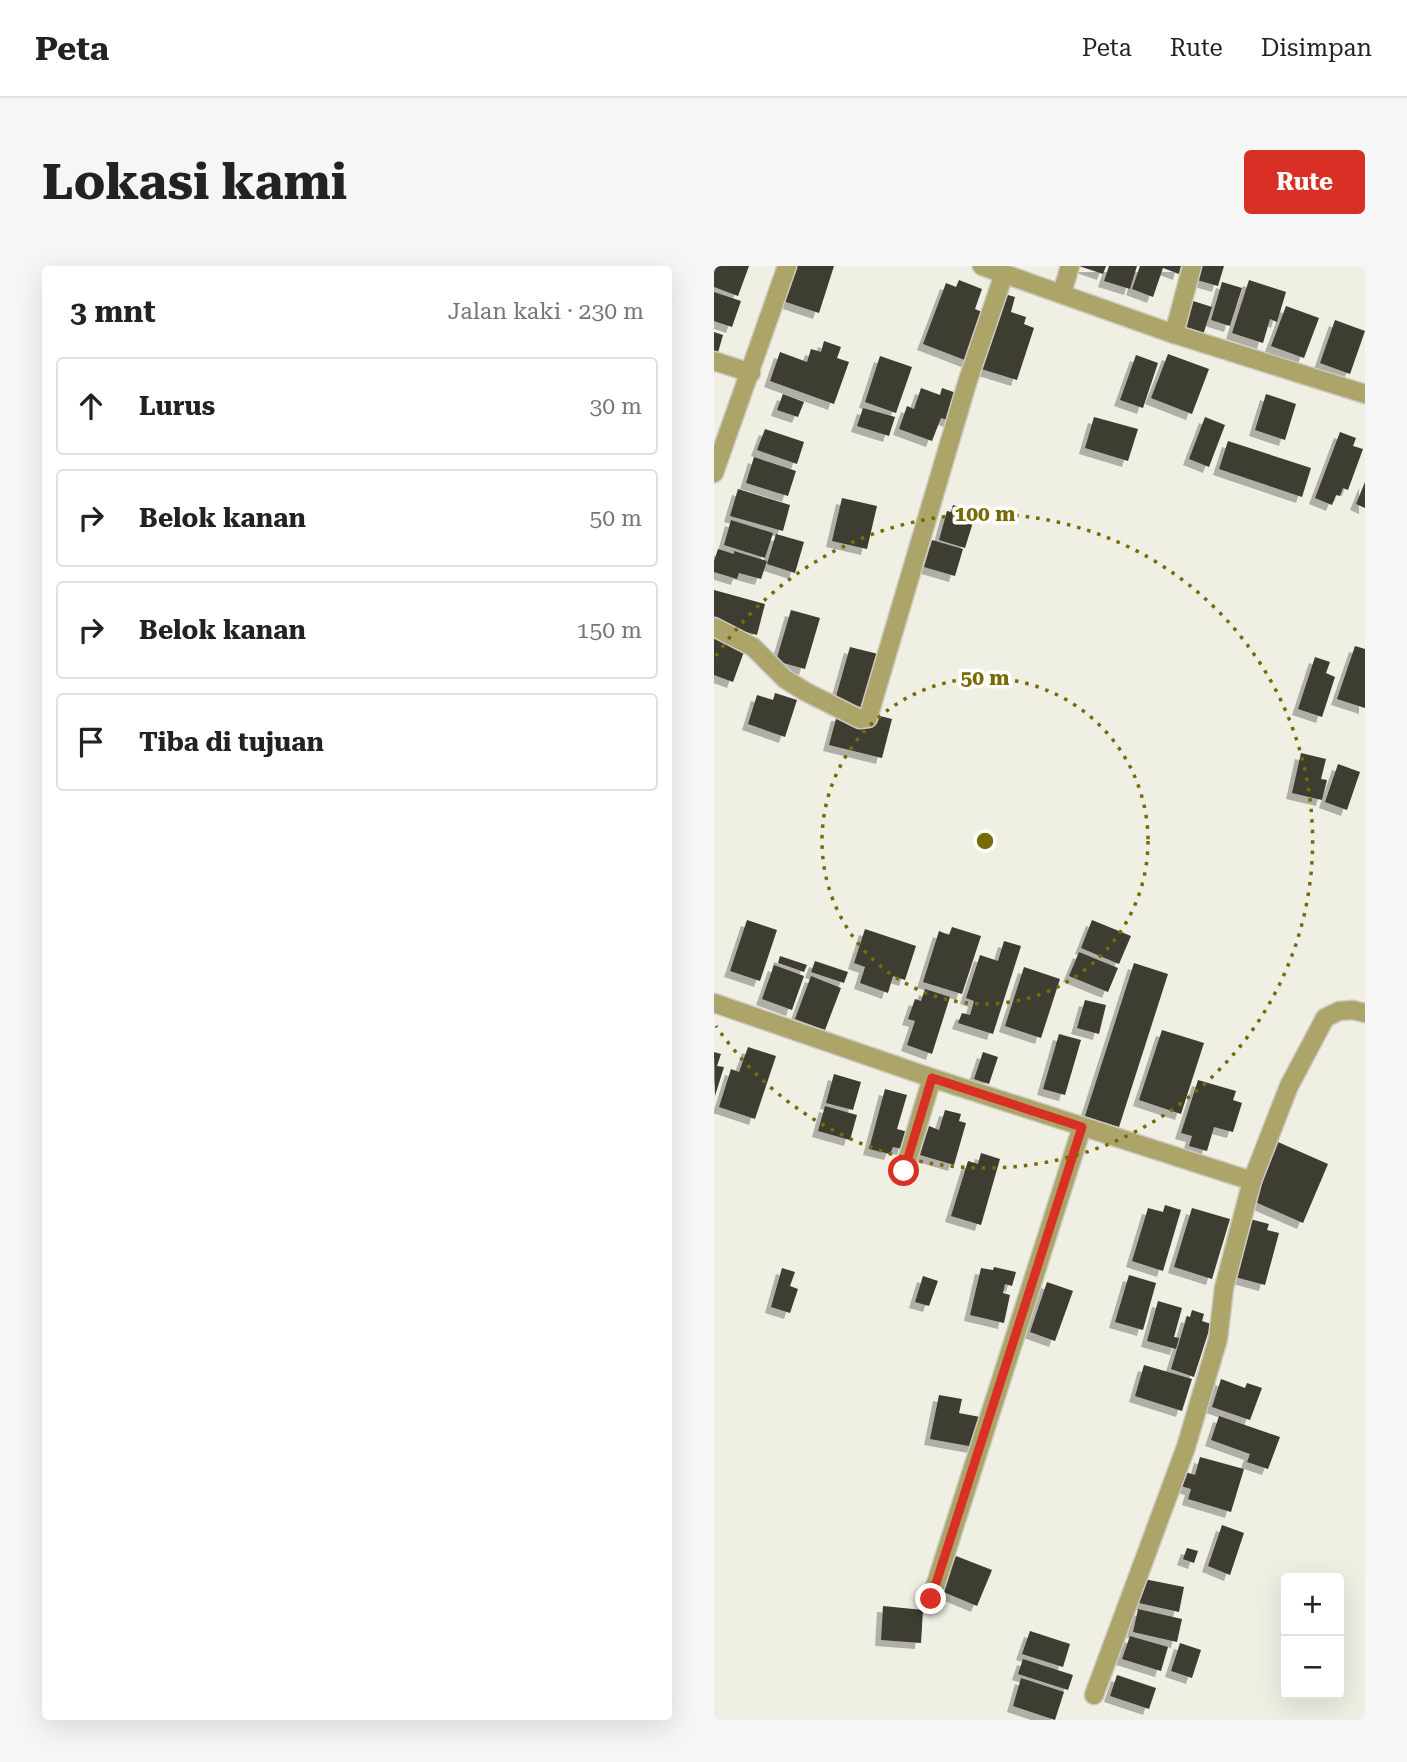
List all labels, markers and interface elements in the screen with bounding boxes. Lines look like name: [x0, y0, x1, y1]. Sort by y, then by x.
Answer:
text: Peta: [35, 29, 109, 68]
text: Peta: [1082, 34, 1132, 62]
text: Rute: [1170, 34, 1223, 62]
text: Disimpan: [1261, 34, 1372, 62]
button: Rute: [1244, 150, 1365, 214]
text: Lokasi kami: [42, 154, 347, 211]
text: 3 mnt: [70, 294, 156, 329]
text: Jalan kaki · 230 m: [448, 298, 644, 325]
icon: ahead: [72, 387, 110, 425]
text: Lurus: [139, 391, 215, 421]
text: 30 m: [589, 393, 642, 420]
icon: right: [72, 499, 110, 537]
text: 100 m: [955, 502, 1015, 526]
text: Belok kanan: [139, 503, 306, 533]
text: 50 m: [589, 505, 642, 532]
icon: right: [72, 611, 110, 649]
text: Belok kanan: [139, 615, 306, 645]
text: 150 m: [577, 617, 642, 644]
text: 50 m: [960, 666, 1010, 690]
icon: arrive: [72, 723, 110, 761]
text: Tiba di tujuan: [139, 727, 324, 757]
centre of rings: [973, 829, 997, 853]
route start: [888, 1155, 919, 1186]
map controls: [1281, 1573, 1344, 1699]
button: +: [1281, 1573, 1344, 1636]
route end: [915, 1583, 946, 1614]
button: −: [1281, 1636, 1344, 1699]

